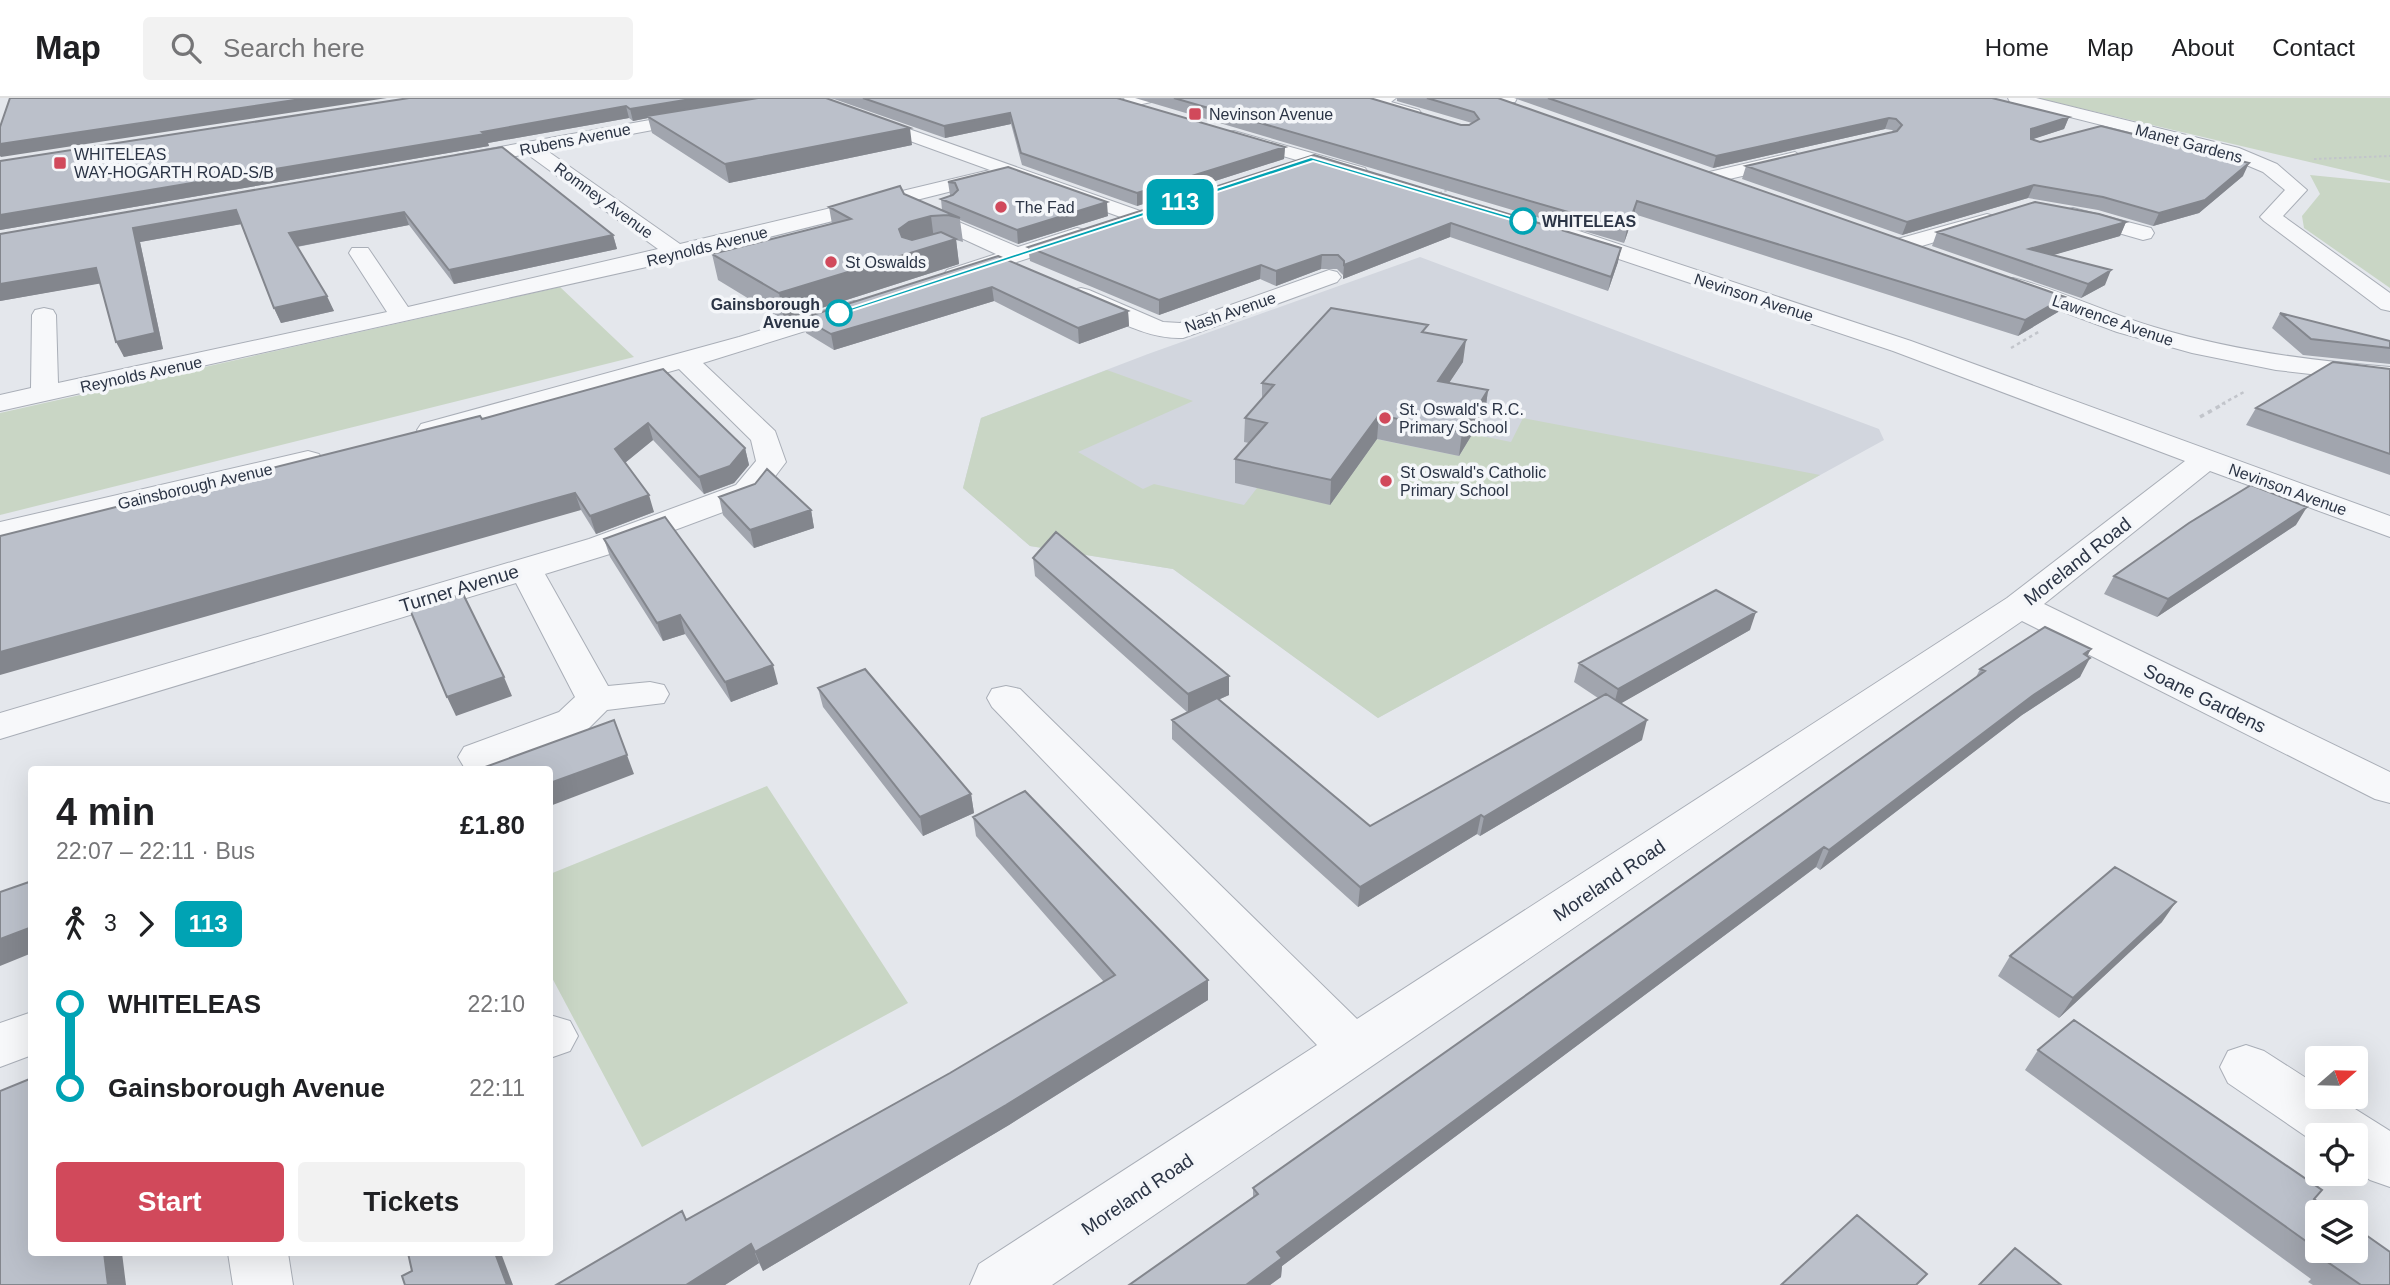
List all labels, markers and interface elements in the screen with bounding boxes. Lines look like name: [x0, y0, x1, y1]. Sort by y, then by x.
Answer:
search box: [143, 17, 633, 80]
text: Map: [35, 29, 101, 66]
icon: search: [167, 29, 205, 67]
text: Search here: [223, 33, 365, 63]
text: Home: [1985, 34, 2049, 61]
text: Map: [2087, 34, 2134, 61]
text: About: [2172, 34, 2234, 61]
text: Contact: [2272, 34, 2355, 61]
marker: Nevinson Avenue: [1187, 106, 1203, 122]
place label: Nevinson Avenue: [1209, 106, 1333, 123]
street label: Rubens Avenue: [518, 120, 632, 159]
street label: Manet Gardens: [2133, 121, 2244, 166]
place label: WHITELEAS WAY-HOGARTH ROAD-S/B: [74, 146, 274, 181]
marker: WHITELEAS WAY-HOGARTH ROAD-S/B: [52, 155, 68, 171]
street label: Romney Avenue: [551, 159, 656, 242]
line badge: 113: [1140, 179, 1220, 225]
text: 113: [1161, 188, 1199, 215]
marker: The Fad: [993, 199, 1009, 215]
place label: The Fad: [1015, 199, 1075, 216]
marker: WHITELEAS: [1510, 208, 1536, 234]
place label: WHITELEAS: [1542, 213, 1637, 230]
street label: Reynolds Avenue: [645, 223, 770, 270]
marker: St Oswalds: [823, 254, 839, 270]
place label: St Oswalds: [845, 254, 926, 271]
street label: Nevinson Avenue: [1692, 270, 1816, 325]
street label: Nash Avenue: [1183, 289, 1278, 336]
street label: Lawrence Avenue: [2050, 292, 2176, 349]
place label: Gainsborough Avenue: [711, 296, 820, 331]
marker: Gainsborough Avenue: [826, 300, 852, 326]
street label: Reynolds Avenue: [79, 353, 204, 396]
place label: St. Oswald's R.C. Primary School: [1399, 401, 1524, 436]
marker: St. Oswald's R.C. Primary School: [1377, 410, 1393, 426]
street label: Gainsborough Avenue: [116, 460, 274, 513]
street label: Nevinson Avenue: [2227, 460, 2349, 519]
place label: St Oswald's Catholic Primary School: [1400, 464, 1546, 499]
marker: St Oswald's Catholic Primary School: [1378, 473, 1394, 489]
street label: Moreland Road: [2020, 513, 2135, 610]
street label: Turner Avenue: [397, 560, 521, 617]
street label: Soane Gardens: [2140, 660, 2269, 737]
text: 4 min: [56, 791, 155, 833]
text: £1.80: [460, 810, 525, 840]
street label: Moreland Road: [1550, 835, 1669, 925]
text: 22:07 – 22:11 · Bus: [56, 838, 255, 864]
icon: walk: [56, 905, 94, 943]
icon: forward: [127, 905, 165, 943]
text: 3: [104, 910, 117, 936]
text: 113: [189, 910, 228, 937]
text: WHITELEAS: [108, 989, 261, 1019]
text: 22:10: [467, 991, 525, 1017]
north arrow: [2305, 1046, 2368, 1110]
map controls: [2305, 1046, 2368, 1263]
text: Gainsborough Avenue: [108, 1073, 385, 1103]
text: 22:11: [469, 1075, 525, 1101]
button: locate: [2305, 1123, 2368, 1186]
street label: Moreland Road: [1078, 1149, 1197, 1239]
button: Start: [56, 1162, 284, 1242]
button: Tickets: [298, 1162, 525, 1242]
button: layers: [2305, 1200, 2368, 1263]

